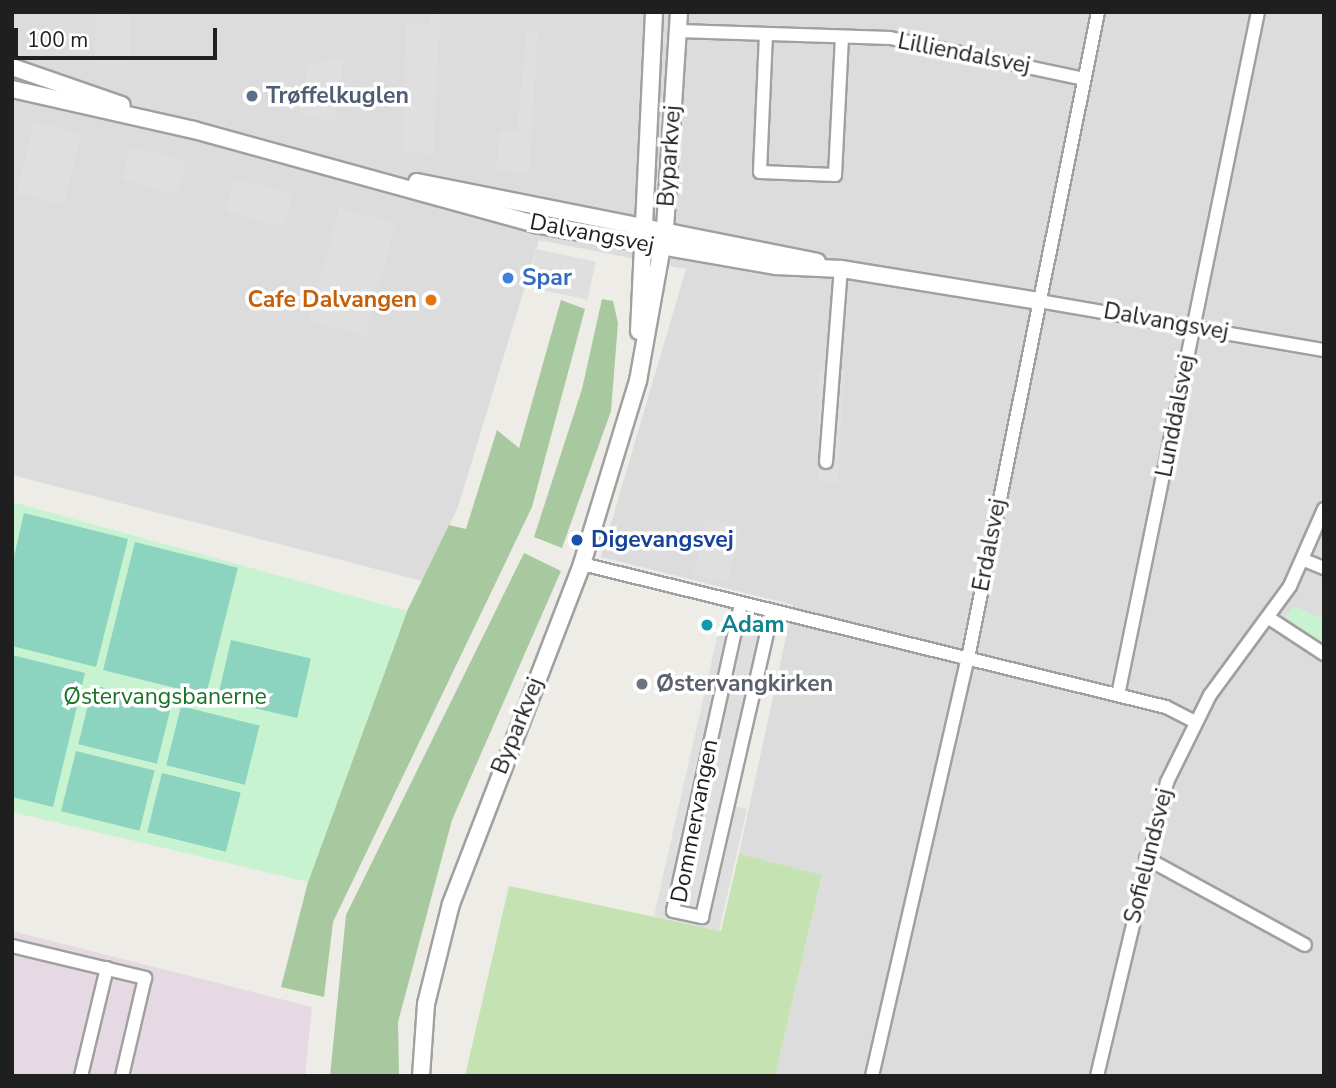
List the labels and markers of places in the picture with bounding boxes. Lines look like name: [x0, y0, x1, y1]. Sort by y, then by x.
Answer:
place label: Trøffelkuglen: [266, 82, 409, 110]
marker: Trøffelkuglen: [244, 88, 260, 104]
place label: Spar: [522, 264, 572, 292]
marker: Spar: [500, 270, 516, 286]
place label: Cafe Dalvangen: [248, 286, 417, 314]
marker: Cafe Dalvangen: [423, 292, 439, 308]
place label: Digevangsvej: [591, 526, 734, 554]
marker: Digevangsvej: [569, 532, 585, 548]
place label: Adam: [721, 611, 785, 639]
marker: Adam: [699, 617, 715, 633]
place label: Østervangkirken: [656, 670, 833, 698]
marker: Østervangkirken: [634, 676, 650, 692]

